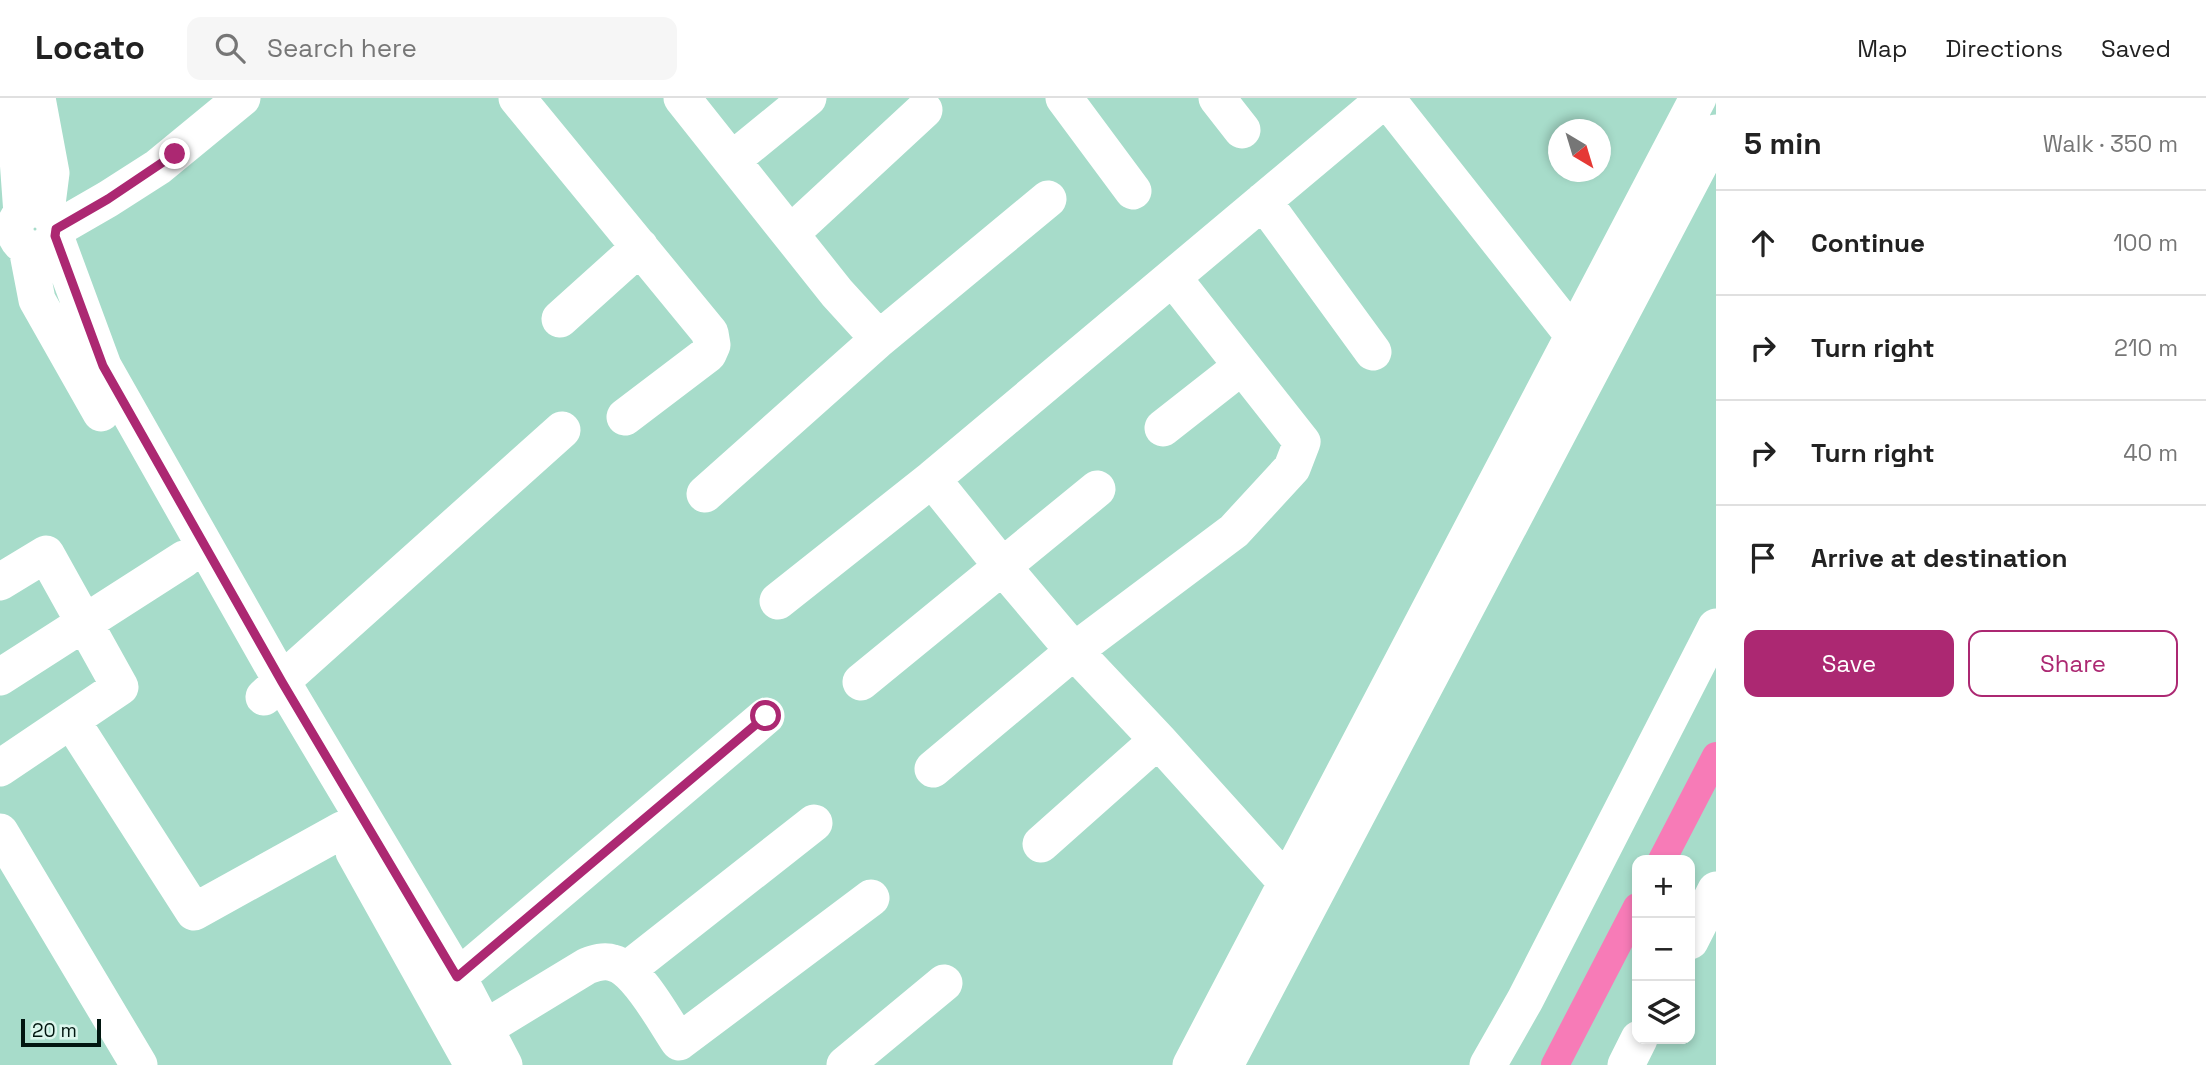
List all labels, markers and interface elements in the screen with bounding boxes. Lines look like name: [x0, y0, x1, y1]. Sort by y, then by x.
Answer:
search box: [187, 17, 677, 80]
text: Locato: [35, 27, 145, 69]
icon: search: [211, 29, 249, 67]
text: Search here: [267, 31, 417, 65]
text: Map: [1857, 33, 1907, 64]
text: Directions: [1945, 33, 2063, 64]
text: Saved: [2101, 33, 2171, 64]
north arrow: [1548, 119, 1611, 182]
text: 5 min: [1744, 124, 1822, 163]
text: Walk · 350 m: [2043, 129, 2178, 159]
route end: [159, 138, 190, 169]
icon: ahead: [1744, 224, 1782, 262]
text: Continue: [1811, 226, 1925, 260]
text: 100 m: [2113, 228, 2178, 258]
icon: right: [1744, 329, 1782, 367]
text: Turn right: [1811, 331, 1935, 365]
text: 210 m: [2114, 333, 2178, 363]
icon: right: [1744, 434, 1782, 472]
text: Turn right: [1811, 436, 1935, 470]
text: 40 m: [2123, 438, 2178, 468]
icon: arrive: [1744, 539, 1782, 577]
text: Arrive at destination: [1811, 541, 2068, 575]
button: Save: [1744, 630, 1954, 697]
button: Share: [1968, 630, 2178, 697]
route start: [750, 700, 781, 731]
map controls: [1632, 855, 1695, 1044]
button: +: [1632, 855, 1695, 918]
button: −: [1632, 918, 1695, 981]
button: layers: [1632, 981, 1695, 1044]
scale bar: [21, 1016, 102, 1048]
text: 20 m: [32, 1018, 77, 1043]

